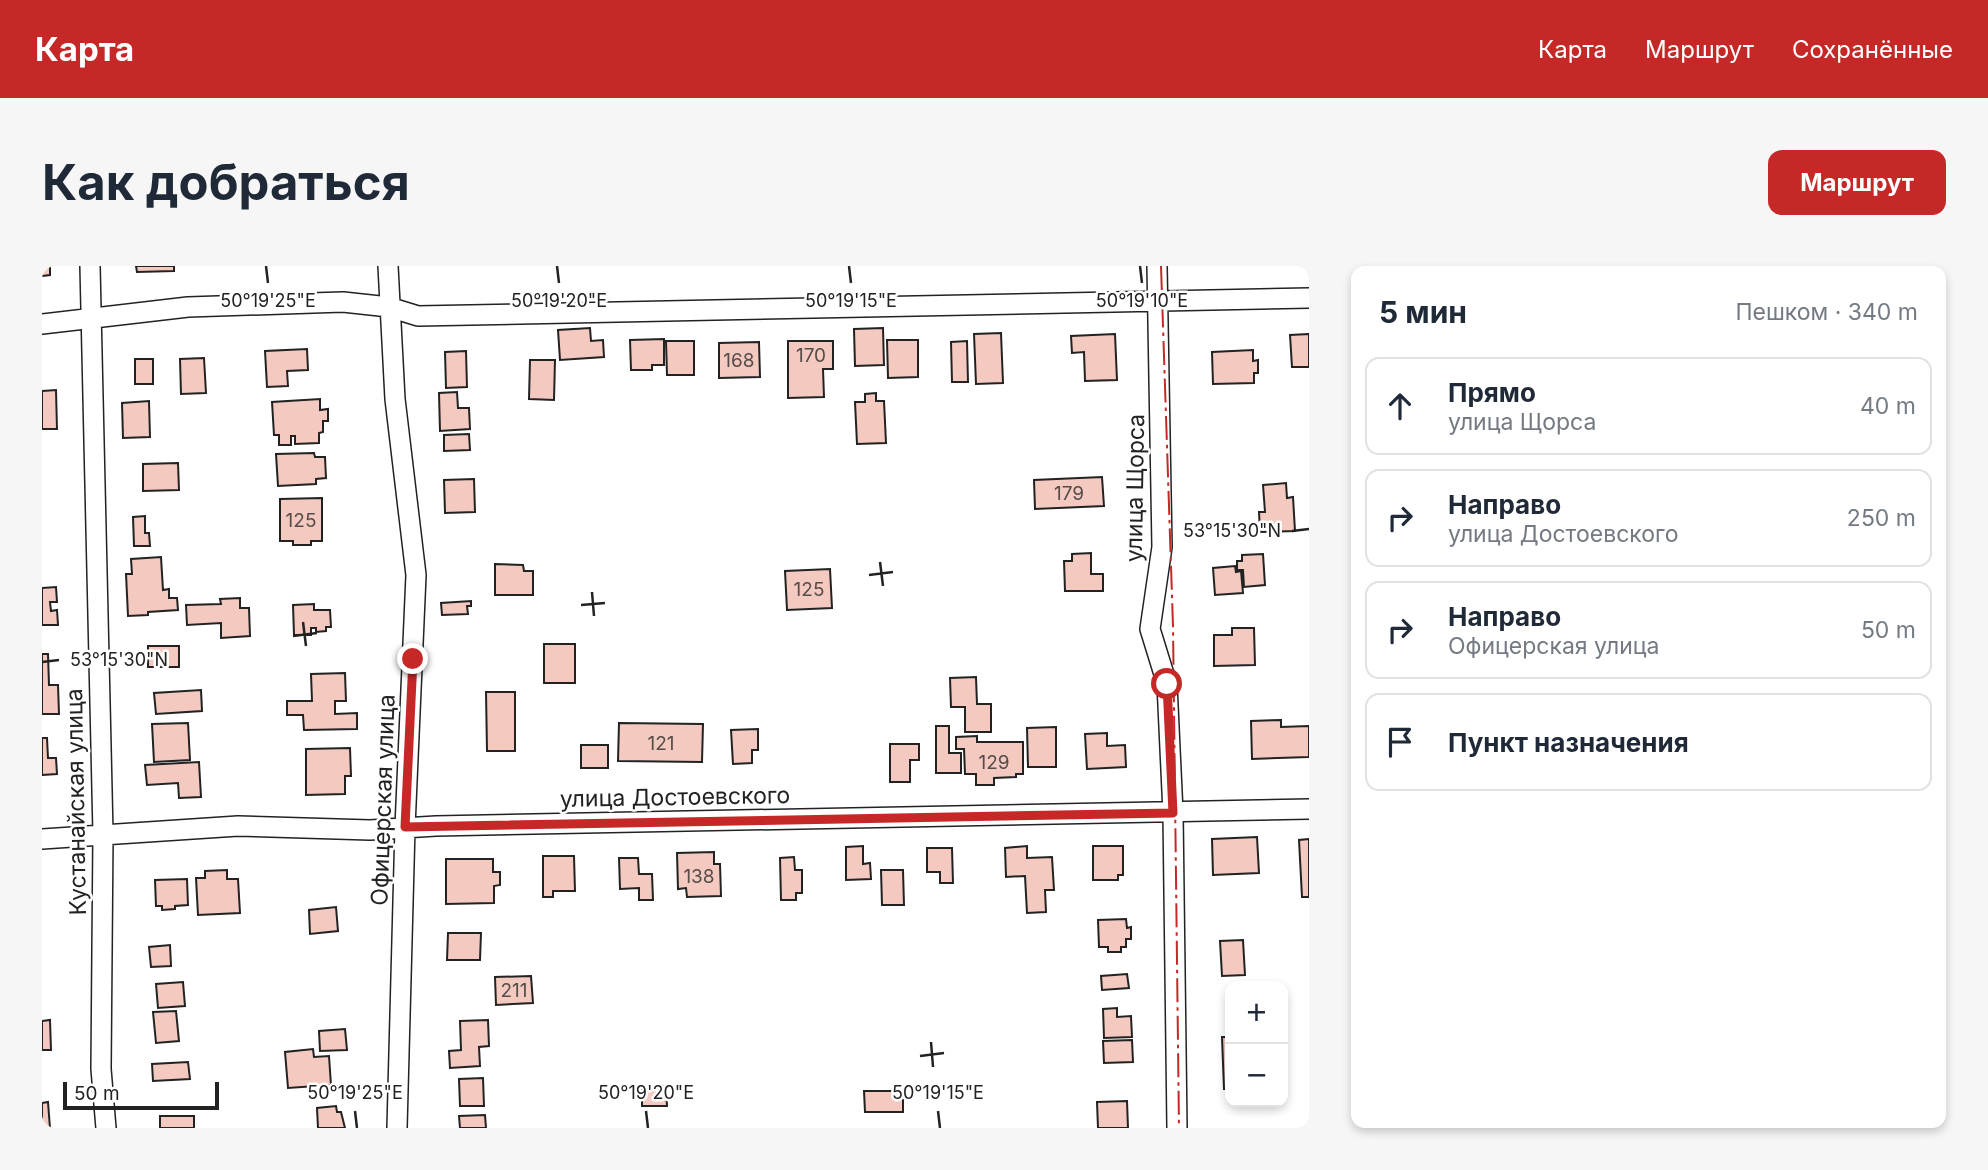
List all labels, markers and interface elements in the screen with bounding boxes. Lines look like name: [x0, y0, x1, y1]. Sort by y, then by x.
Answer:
text: Карта: [35, 29, 134, 69]
text: Карта: [1538, 35, 1607, 64]
text: Маршрут: [1645, 35, 1754, 64]
text: Сохранённые: [1792, 35, 1953, 64]
button: Маршрут: [1768, 150, 1946, 215]
text: Как добраться: [42, 153, 410, 212]
text: 50°19'25"E: [220, 290, 316, 311]
text: 50°19'20"E: [511, 290, 607, 311]
text: 50°19'15"E: [805, 290, 897, 311]
text: 50°19'10"E: [1096, 290, 1188, 311]
text: 5 мин: [1379, 294, 1467, 330]
text: Пешком · 340 m: [1735, 298, 1918, 326]
house number: 170: [796, 344, 826, 367]
house number: 168: [723, 349, 755, 372]
text: Прямо: [1448, 377, 1536, 408]
icon: ahead: [1381, 387, 1419, 425]
text: 40 m: [1860, 392, 1916, 420]
text: улица Щорса: [1448, 408, 1596, 436]
street label: улица Щорса: [1120, 414, 1150, 562]
house number: 179: [1054, 482, 1084, 505]
text: Направо: [1448, 489, 1561, 520]
icon: right: [1381, 499, 1419, 537]
text: 250 m: [1847, 504, 1916, 532]
house number: 125: [286, 509, 316, 532]
text: 53°15'30"N: [1183, 520, 1281, 541]
text: улица Достоевского: [1448, 520, 1678, 548]
house number: 125: [794, 578, 824, 601]
text: Направо: [1448, 601, 1561, 632]
icon: right: [1381, 611, 1419, 649]
text: 50 m: [1861, 616, 1916, 644]
text: Офицерская улица: [1448, 632, 1659, 660]
route end: [397, 643, 428, 674]
text: 53°15'30"N: [70, 649, 168, 670]
route start: [1151, 668, 1182, 699]
street label: Кустанайская улица: [60, 688, 92, 916]
street label: Офицерская улица: [365, 694, 401, 906]
icon: arrive: [1381, 723, 1419, 761]
text: Пункт назначения: [1448, 727, 1689, 758]
house number: 121: [647, 732, 675, 755]
house number: 129: [978, 751, 1010, 774]
street label: улица Достоевского: [560, 781, 790, 813]
house number: 138: [683, 865, 715, 888]
house number: 211: [500, 979, 528, 1002]
map controls: [1225, 981, 1288, 1107]
button: +: [1225, 981, 1288, 1044]
button: −: [1225, 1044, 1288, 1107]
scale bar: [63, 1079, 219, 1111]
text: 50 m: [74, 1082, 120, 1105]
text: 50°19'25"E: [307, 1082, 403, 1103]
text: 50°19'20"E: [598, 1082, 694, 1103]
text: 50°19'15"E: [892, 1082, 984, 1103]

